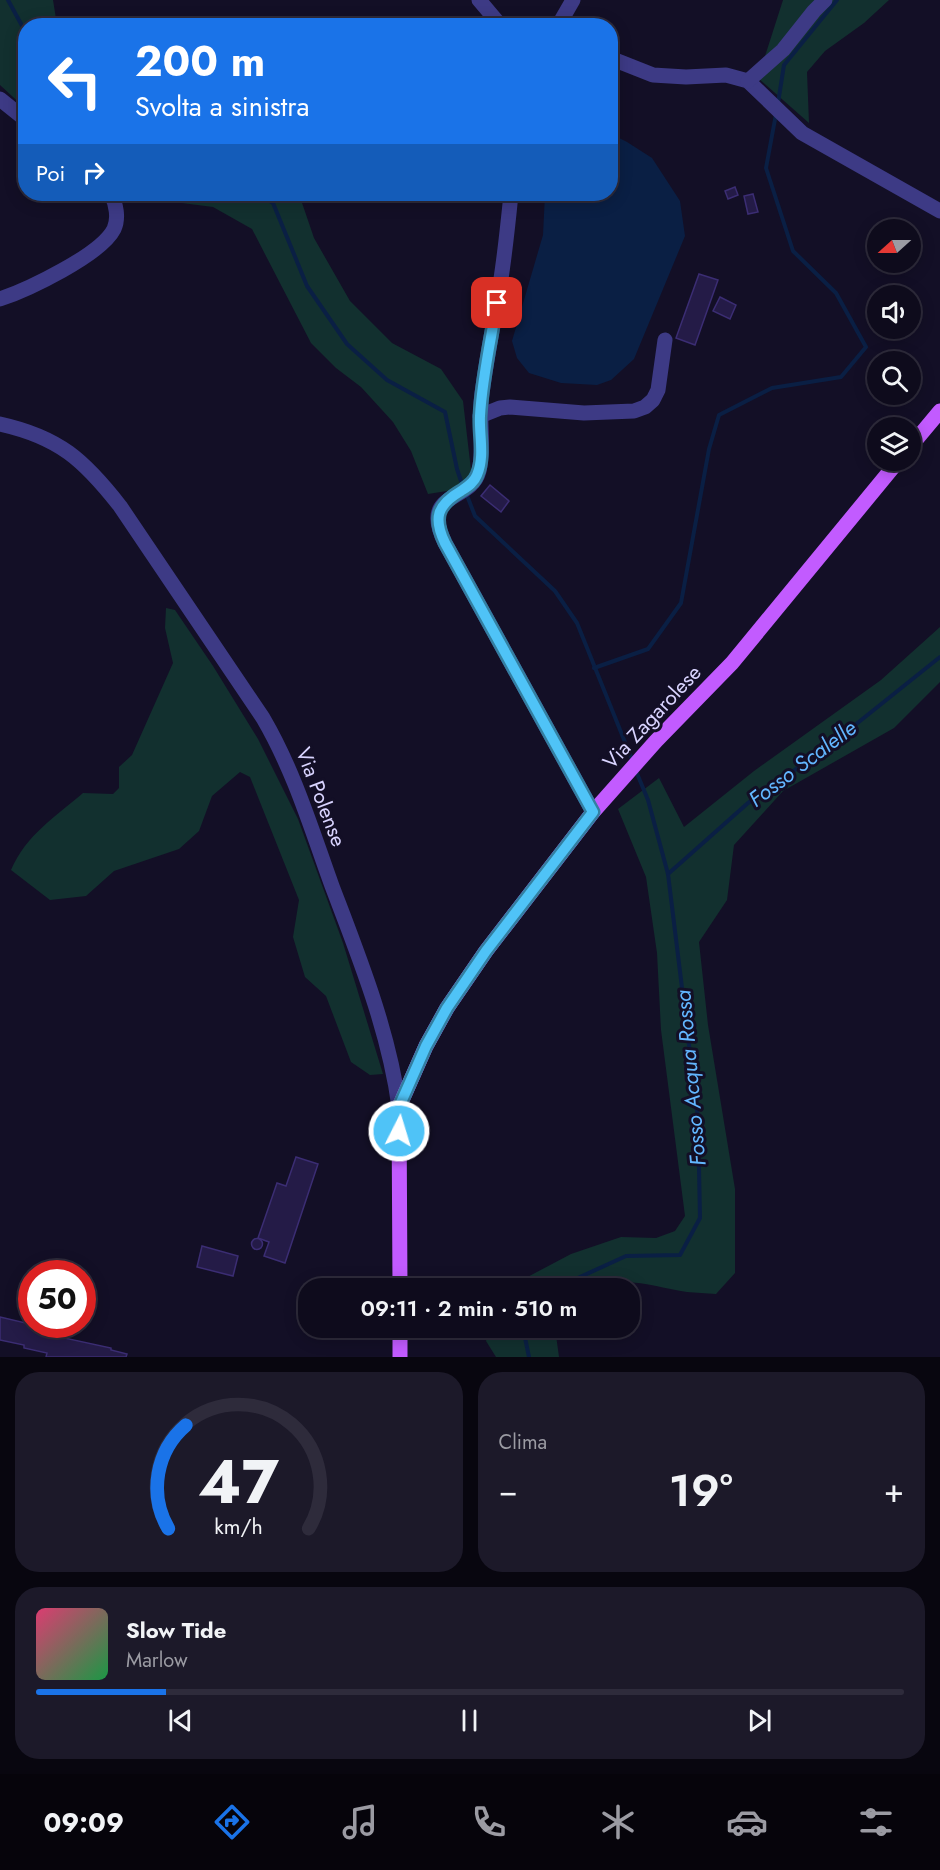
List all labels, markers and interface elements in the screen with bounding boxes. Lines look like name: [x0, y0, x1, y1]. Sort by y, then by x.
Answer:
text: 200 m: [135, 31, 265, 92]
icon: left: [36, 42, 114, 120]
text: Svolta a sinistra: [135, 87, 310, 126]
icon: right: [77, 156, 110, 189]
text: Poi: [36, 157, 65, 189]
north arrow: [867, 219, 921, 273]
map controls: [867, 219, 921, 471]
pin: [471, 277, 522, 328]
button: sound: [867, 285, 921, 339]
icon: arrive: [480, 286, 513, 319]
button: search: [867, 351, 921, 405]
button: layers: [867, 417, 921, 471]
street label: Via Zagarolese: [596, 658, 708, 776]
water label: Fosso Scalelle: [741, 712, 863, 814]
street label: Via Polense: [288, 743, 354, 851]
water label: Fosso Acqua Rossa: [666, 989, 714, 1167]
position arrow: [367, 1099, 431, 1163]
speed limit sign: 50: [18, 1260, 96, 1338]
text: 09:11 · 2 min · 510 m: [361, 1292, 577, 1324]
text: Clima: [499, 1428, 547, 1457]
text: 47: [198, 1436, 280, 1526]
text: 19°: [669, 1458, 733, 1523]
text: −: [499, 1467, 518, 1514]
text: +: [884, 1467, 904, 1514]
text: km/h: [215, 1511, 263, 1542]
text: Slow Tide: [126, 1614, 226, 1646]
text: Marlow: [126, 1646, 188, 1675]
icon: previous: [164, 1704, 197, 1737]
icon: pause: [453, 1704, 486, 1737]
icon: next: [743, 1704, 776, 1737]
icon: directions: [211, 1801, 253, 1843]
icon: music: [339, 1801, 381, 1843]
icon: phone: [468, 1801, 510, 1843]
icon: climate: [597, 1801, 639, 1843]
icon: car: [726, 1801, 768, 1843]
icon: filters: [855, 1801, 897, 1843]
text: 09:09: [43, 1803, 124, 1842]

